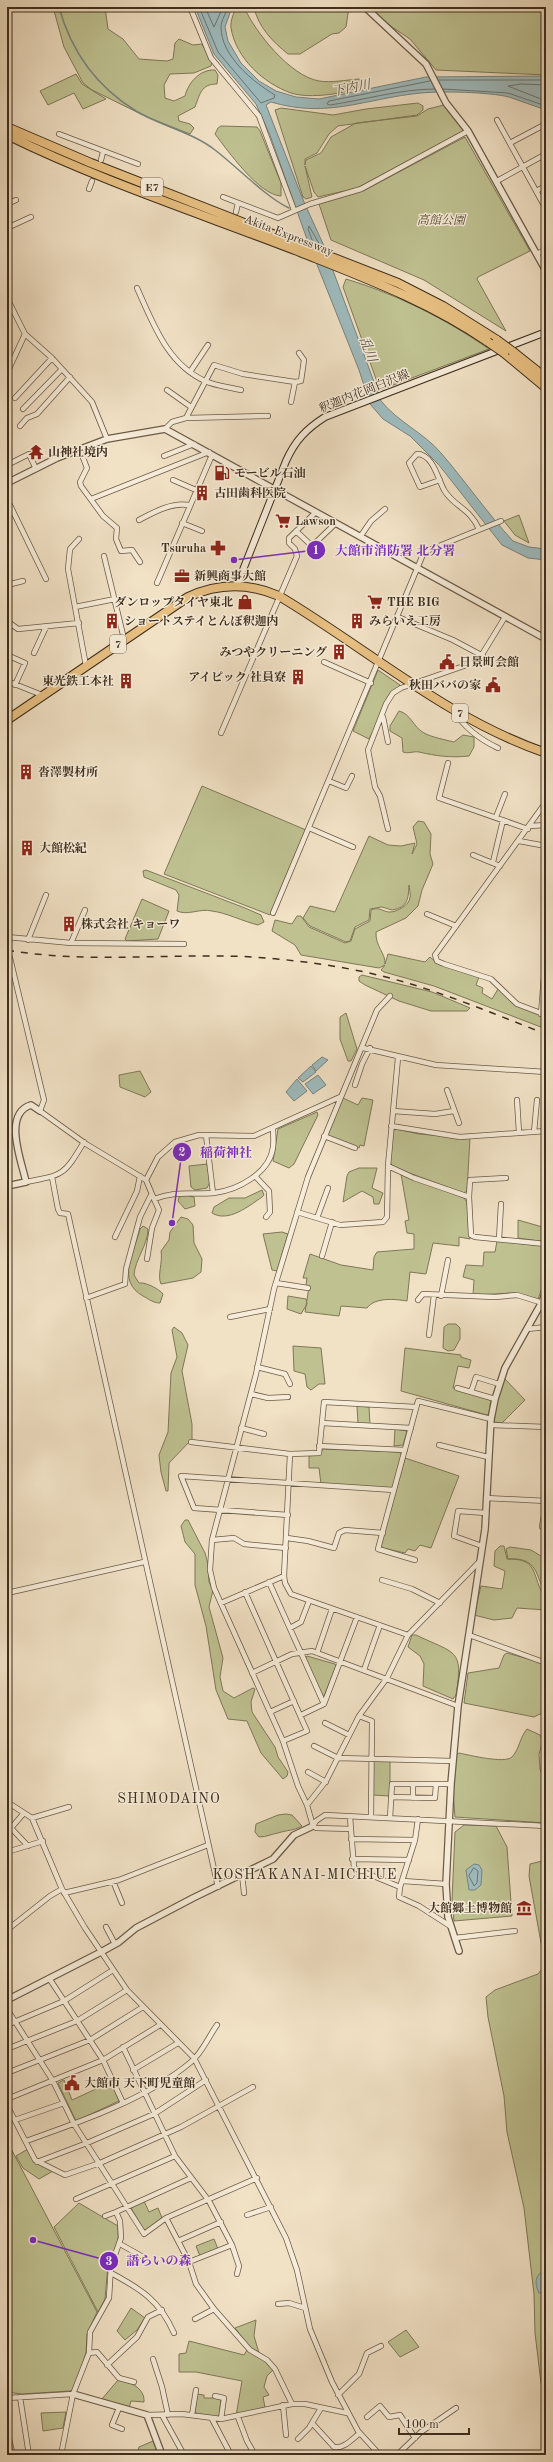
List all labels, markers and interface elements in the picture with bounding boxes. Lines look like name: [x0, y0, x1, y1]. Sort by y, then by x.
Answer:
water label: 下内川: [331, 77, 374, 99]
road number: E7: [141, 178, 163, 196]
street label: Akita Expressway: [242, 213, 336, 259]
park label: 高館公園: [417, 213, 467, 227]
water label: 乱川: [357, 335, 380, 366]
street label: 釈迦内花岡白沢線: [317, 367, 411, 415]
temple icon: 山神社境内: [27, 443, 45, 461]
place label: 山神社境内: [48, 445, 108, 459]
fuel station icon: モービル石油: [213, 464, 231, 482]
place label: モービル石油: [234, 466, 306, 480]
building icon: 古田歯科医院: [193, 484, 211, 502]
place label: 古田歯科医院: [214, 486, 286, 500]
supermarket icon: Lawson: [274, 512, 292, 530]
place label: Lawson: [295, 516, 336, 528]
callout: 大館市消防署 北分署: [306, 538, 463, 563]
pharmacy icon: Tsuruha: [209, 539, 227, 557]
place label: Tsuruha: [161, 543, 206, 555]
text: 大館市消防署 北分署: [335, 543, 455, 558]
text: 1: [313, 545, 319, 557]
office icon: 新興商事大館: [173, 567, 191, 585]
place label: 新興商事大館: [194, 569, 266, 583]
shop icon: ダンロップタイヤ東北: [236, 593, 254, 611]
supermarket icon: THE BIG: [366, 593, 384, 611]
place label: ダンロップタイヤ東北: [114, 595, 233, 609]
place label: THE BIG: [387, 597, 440, 609]
building icon: ショートステイとんぼ釈迦内: [103, 612, 121, 630]
building icon: みらいえ工房: [348, 612, 366, 630]
place label: ショートステイとんぼ釈迦内: [124, 614, 279, 628]
place label: みらいえ工房: [369, 614, 441, 628]
road number: 7: [110, 635, 126, 653]
building icon: みつやクリーニング: [330, 643, 348, 661]
place label: みつやクリーニング: [219, 645, 327, 659]
public building icon: 日景町会館: [438, 653, 456, 671]
place label: 日景町会館: [459, 655, 519, 669]
building icon: アイピック 社員寮: [289, 668, 307, 686]
place label: アイピック 社員寮: [188, 670, 286, 684]
building icon: 東光鉄工本社: [117, 672, 135, 690]
place label: 東光鉄工本社: [42, 674, 114, 688]
public building icon: 秋田ババの家: [484, 676, 502, 694]
place label: 秋田ババの家: [409, 678, 481, 692]
road number: 7: [452, 704, 468, 722]
building icon: 沓澤製材所: [17, 763, 35, 781]
place label: 沓澤製材所: [38, 765, 98, 779]
building icon: 大館松紀: [18, 839, 36, 857]
place label: 大館松紀: [39, 841, 87, 855]
building icon: 株式会社 キョーワ: [60, 915, 78, 933]
place label: 株式会社 キョーワ: [81, 917, 180, 931]
callout: 稲荷神社: [172, 1140, 260, 1165]
text: 稲荷神社: [200, 1145, 252, 1160]
text: 2: [179, 1147, 186, 1159]
district label: SHIMODAINO: [117, 1792, 221, 1806]
district label: KOSHAKANAI-MICHIUE: [213, 1868, 398, 1882]
museum icon: 大館郷土博物館: [515, 1899, 533, 1917]
place label: 大館郷土博物館: [428, 1901, 512, 1915]
public building icon: 大館市 天下町児童館: [63, 2074, 81, 2092]
place label: 大館市 天下町児童館: [84, 2076, 195, 2090]
callout: 語らいの森: [99, 2248, 200, 2273]
text: 語らいの森: [126, 2253, 192, 2268]
text: 3: [106, 2256, 113, 2268]
scale bar: [399, 2410, 469, 2436]
text: 100 m: [405, 2419, 439, 2431]

